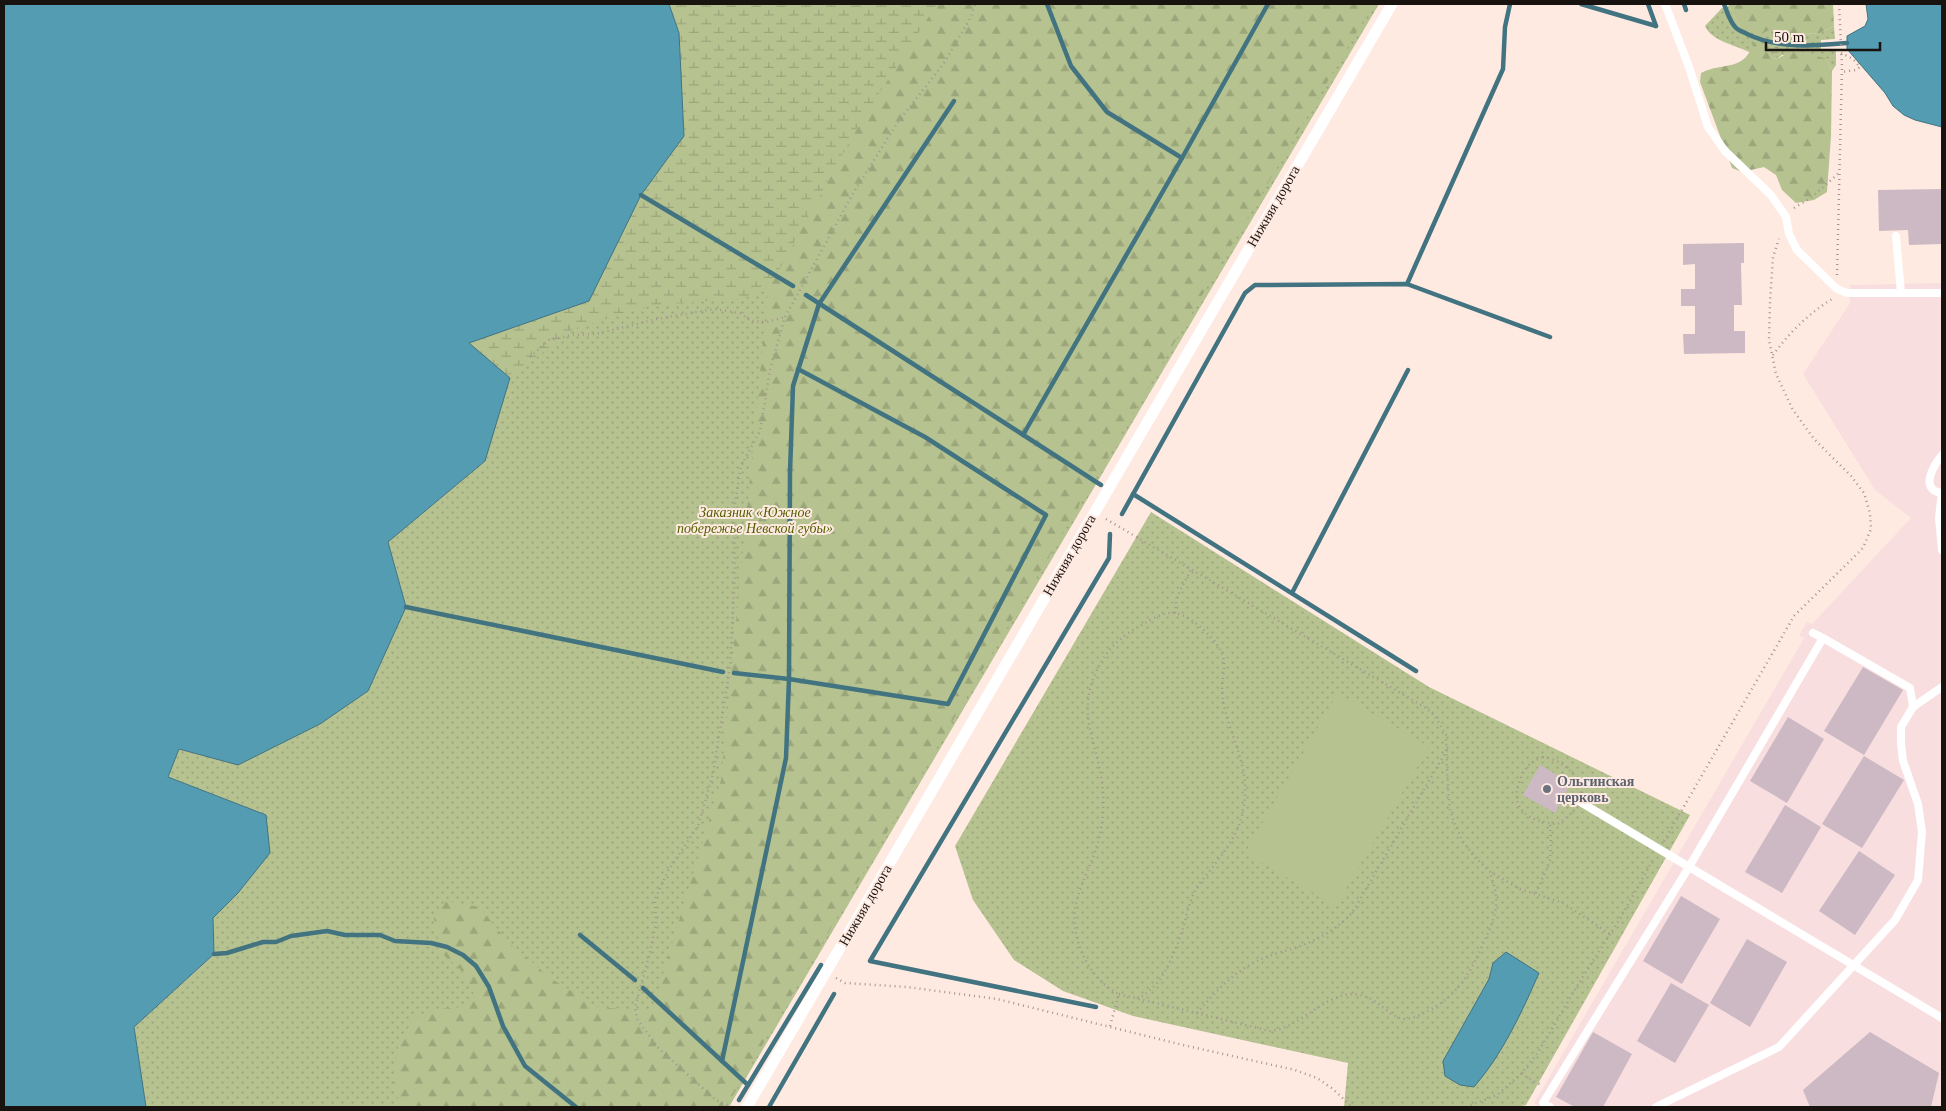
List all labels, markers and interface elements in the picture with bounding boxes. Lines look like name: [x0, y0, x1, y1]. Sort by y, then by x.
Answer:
scale bar: [1766, 20, 1880, 52]
text: 50 m: [1774, 29, 1805, 45]
street label: Нижняя дорога: [1244, 162, 1303, 250]
park label: Заказник «Южное побережье Невской губы»: [677, 505, 833, 536]
street label: Нижняя дорога: [1040, 511, 1099, 599]
place label: Ольгинская церковь: [1557, 774, 1635, 805]
marker: Ольгинская церковь: [1541, 783, 1553, 795]
street label: Нижняя дорога: [836, 861, 895, 949]

